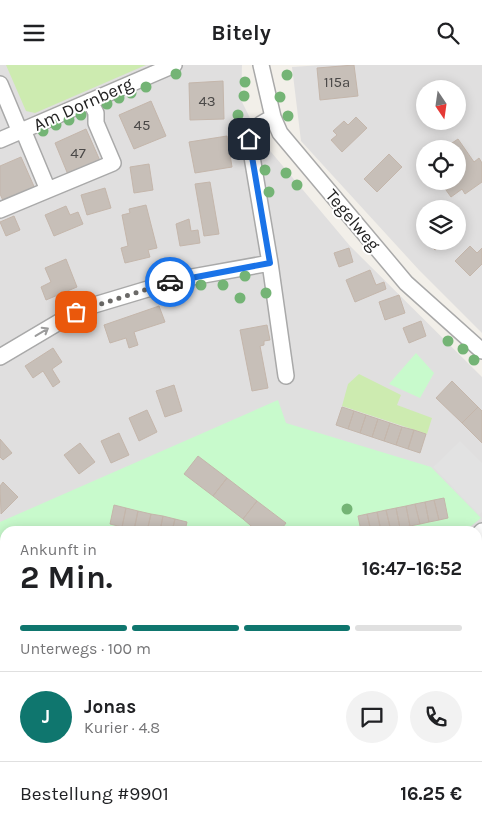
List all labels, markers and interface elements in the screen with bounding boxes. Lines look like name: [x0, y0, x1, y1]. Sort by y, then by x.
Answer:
icon: menu: [20, 19, 48, 47]
icon: search: [434, 19, 462, 47]
text: Bitely: [211, 20, 271, 46]
street label: Am Dornberg: [30, 72, 136, 136]
house number: 115a: [324, 73, 350, 91]
north arrow: [416, 80, 466, 130]
map controls: [416, 80, 466, 250]
house number: 43: [198, 92, 216, 110]
house number: 45: [134, 116, 150, 134]
pin: [228, 118, 270, 160]
icon: home: [235, 125, 263, 153]
button: locate: [416, 140, 466, 190]
house number: 47: [70, 144, 86, 162]
street label: Tegelweg: [321, 185, 385, 255]
button: layers: [416, 200, 466, 250]
courier: [145, 257, 195, 307]
icon: car: [156, 268, 184, 296]
pin: [55, 291, 97, 333]
icon: bag: [62, 298, 90, 326]
one-way arrow: [34, 326, 48, 336]
text: Ankunft in: [20, 540, 97, 559]
text: 16:47–16:52: [362, 558, 462, 580]
text: 2 Min.: [20, 559, 113, 596]
text: Unterwegs · 100 m: [20, 639, 151, 658]
button: chat: [346, 691, 398, 743]
button: phone: [410, 691, 462, 743]
text: Jonas: [84, 696, 136, 718]
text: J: [42, 706, 50, 728]
text: Kurier · 4.8: [84, 718, 160, 737]
text: Bestellung #9901: [20, 783, 169, 805]
text: 16.25 €: [400, 783, 462, 805]

